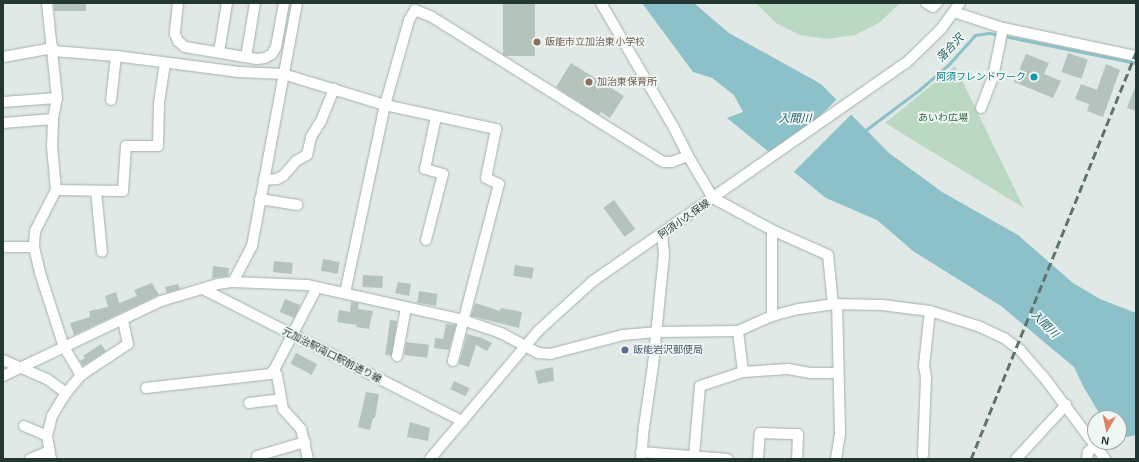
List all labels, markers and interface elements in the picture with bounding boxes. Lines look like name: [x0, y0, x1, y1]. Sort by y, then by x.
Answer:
water label: 落合沢: [934, 32, 966, 64]
place label: 飯能市立加治東小学校: [545, 36, 645, 48]
marker: 飯能市立加治東小学校: [532, 37, 542, 47]
place label: 阿須フレンドワーク: [936, 71, 1026, 83]
marker: 阿須フレンドワーク: [1029, 72, 1039, 82]
place label: 加治東保育所: [597, 76, 657, 88]
marker: 加治東保育所: [584, 77, 594, 87]
water label: 入間川: [779, 111, 811, 125]
park label: あいわ広場: [918, 112, 968, 124]
street label: 阿須小久保線: [656, 197, 712, 241]
water label: 入間川: [1029, 308, 1061, 340]
street label: 元加治駅南口駅前通り線: [280, 325, 384, 385]
place label: 飯能岩沢郵便局: [633, 344, 703, 356]
marker: 飯能岩沢郵便局: [620, 345, 630, 355]
north arrow: [1087, 410, 1127, 450]
text: N: [1100, 434, 1110, 447]

